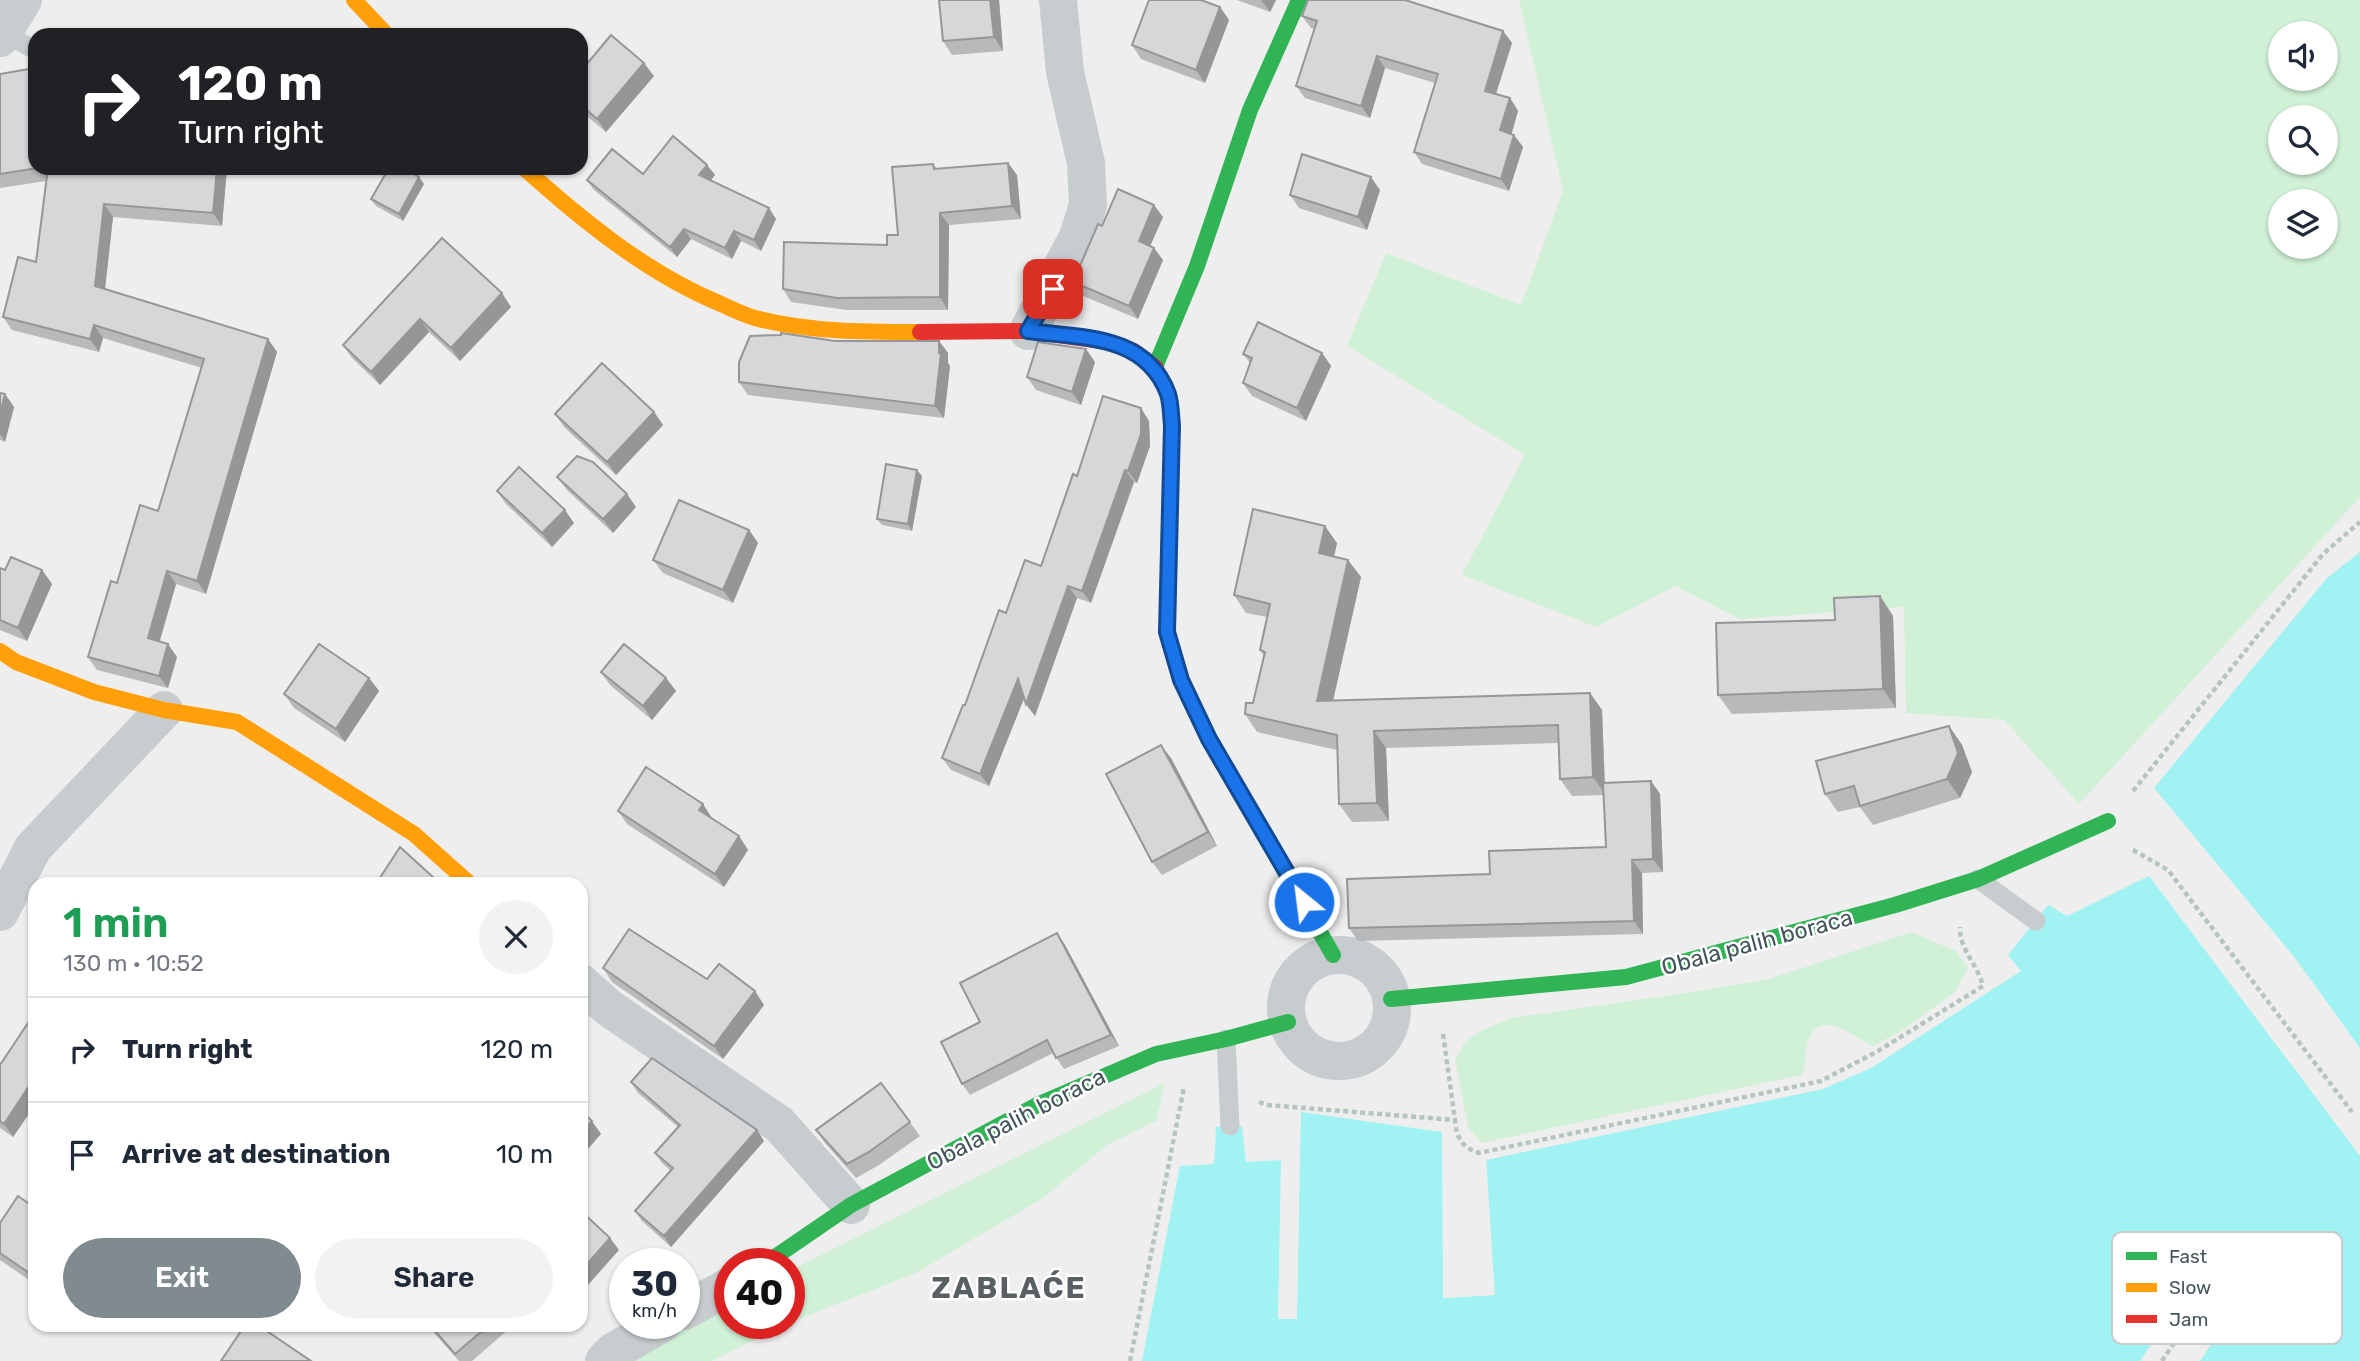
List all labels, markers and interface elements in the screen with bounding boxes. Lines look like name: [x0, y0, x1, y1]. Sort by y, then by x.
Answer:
map controls: [2268, 21, 2338, 259]
button: sound: [2268, 21, 2338, 91]
text: 120 m: [178, 54, 323, 112]
icon: right: [63, 56, 154, 147]
button: search: [2268, 105, 2338, 175]
text: Turn right: [178, 113, 323, 151]
button: layers: [2268, 189, 2338, 259]
pin: [1023, 259, 1083, 319]
icon: arrive: [1034, 270, 1072, 308]
position arrow: [1267, 865, 1341, 939]
text: 1 min: [63, 898, 169, 948]
button: close: [479, 900, 553, 974]
street label: Obala palih boraca: [1658, 903, 1856, 981]
text: 130 m · 10:52: [63, 949, 204, 977]
icon: right: [63, 1031, 101, 1069]
text: Turn right: [122, 1034, 252, 1065]
text: 120 m: [481, 1034, 553, 1065]
street label: Obala palih boraca: [922, 1062, 1110, 1176]
icon: arrive: [63, 1136, 101, 1174]
text: Arrive at destination: [122, 1139, 390, 1170]
text: 10 m: [496, 1139, 553, 1170]
legend: [2112, 1232, 2342, 1344]
button: Exit: [63, 1238, 301, 1318]
button: Share: [315, 1238, 553, 1318]
text: Fast: [2169, 1245, 2208, 1268]
speed limit sign: 40: [714, 1248, 805, 1339]
text: 30: [631, 1263, 678, 1305]
district label: ZABLAĆE: [931, 1270, 1087, 1306]
text: Slow: [2169, 1276, 2211, 1299]
text: km/h: [632, 1300, 677, 1322]
text: Jam: [2169, 1308, 2208, 1331]

